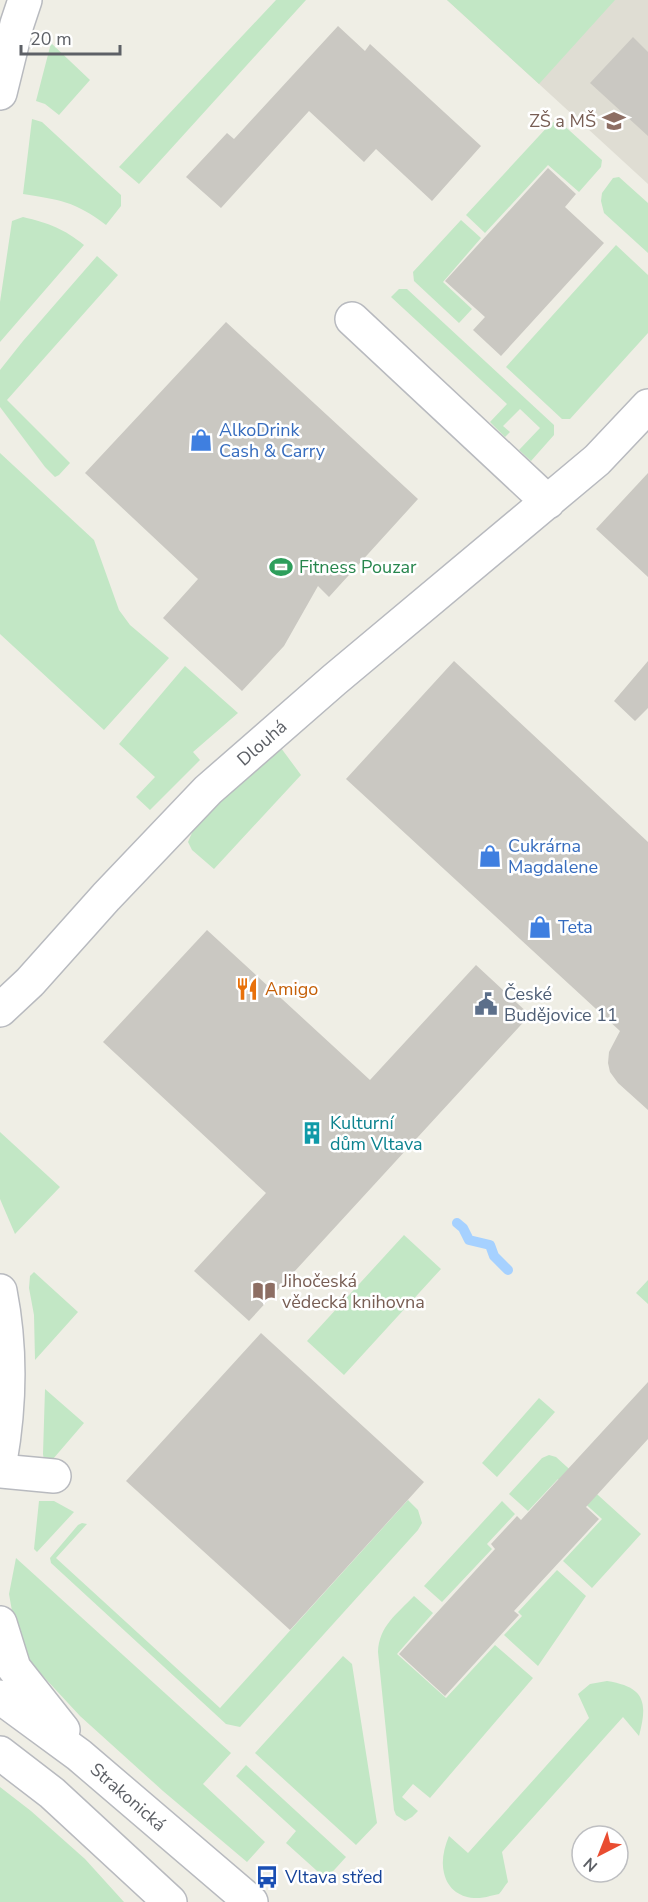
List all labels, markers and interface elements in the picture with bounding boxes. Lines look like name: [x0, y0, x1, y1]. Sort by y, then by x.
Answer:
scale bar: [21, 18, 120, 56]
text: 20 m: [30, 27, 72, 51]
school or university icon: ZŠ a MŠ: [601, 108, 627, 134]
place label: ZŠ a MŠ: [529, 109, 596, 133]
place label: AlkoDrink Cash & Carry: [219, 418, 326, 463]
shop icon: AlkoDrink Cash & Carry: [188, 427, 214, 453]
sports icon: Fitness Pouzar: [268, 554, 294, 580]
place label: Fitness Pouzar: [299, 555, 417, 579]
street label: Dlouhá: [232, 715, 292, 771]
place label: Cukrárna Magdalene: [508, 834, 598, 879]
shop icon: Cukrárna Magdalene: [477, 843, 503, 869]
shop icon: Teta: [527, 914, 553, 940]
place label: Teta: [558, 915, 593, 939]
restaurant icon: Amigo: [234, 976, 260, 1002]
place label: Amigo: [265, 977, 318, 1001]
place label: České Budějovice 11: [504, 982, 618, 1027]
public building icon: České Budějovice 11: [473, 991, 499, 1017]
place label: Kulturní dům Vltava: [330, 1111, 423, 1156]
building icon: Kulturní dům Vltava: [299, 1120, 325, 1146]
place label: Jihočeská vědecká knihovna: [281, 1269, 425, 1314]
library icon: Jihočeská vědecká knihovna: [251, 1278, 277, 1304]
street label: Strakonická: [85, 1757, 171, 1837]
north arrow: [570, 1824, 630, 1884]
text: N: [579, 1852, 602, 1877]
bus stop icon: Vltava střed: [254, 1864, 280, 1890]
place label: Vltava střed: [284, 1865, 383, 1889]

